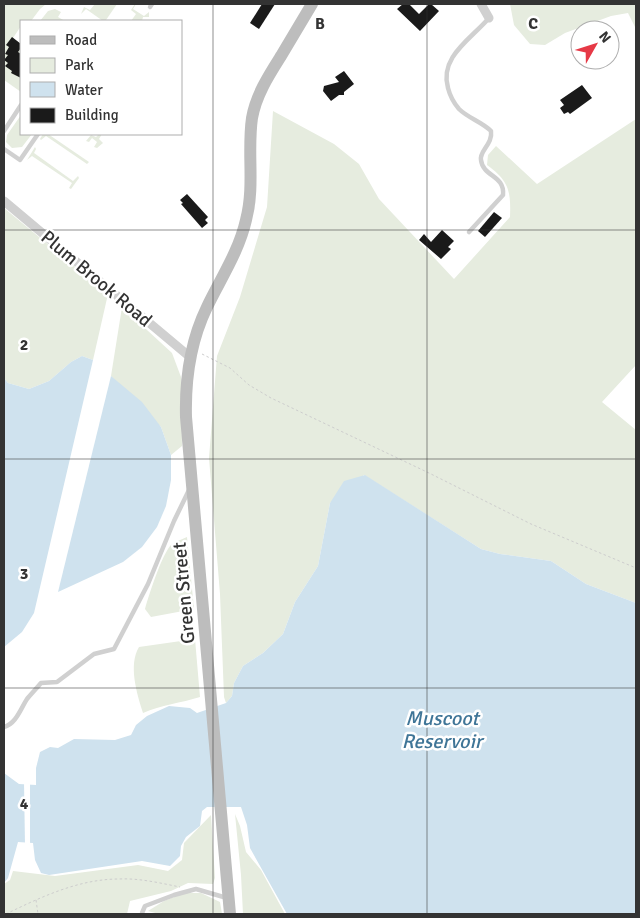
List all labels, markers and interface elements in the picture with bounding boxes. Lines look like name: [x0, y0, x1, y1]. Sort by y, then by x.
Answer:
text: B: [315, 14, 325, 34]
text: C: [528, 14, 538, 34]
legend: [20, 20, 182, 135]
north arrow: [570, 20, 620, 70]
text: N: [595, 28, 614, 46]
text: Road: [65, 31, 97, 49]
text: Park: [65, 56, 94, 74]
text: Water: [65, 81, 103, 99]
text: Building: [65, 106, 119, 124]
street label: Plum Brook Road: [36, 225, 157, 332]
text: 2: [20, 335, 28, 355]
street label: Green Street: [168, 541, 200, 645]
text: 3: [20, 564, 28, 584]
water label: Muscoot Reservoir: [402, 706, 485, 754]
text: 4: [20, 794, 29, 814]

